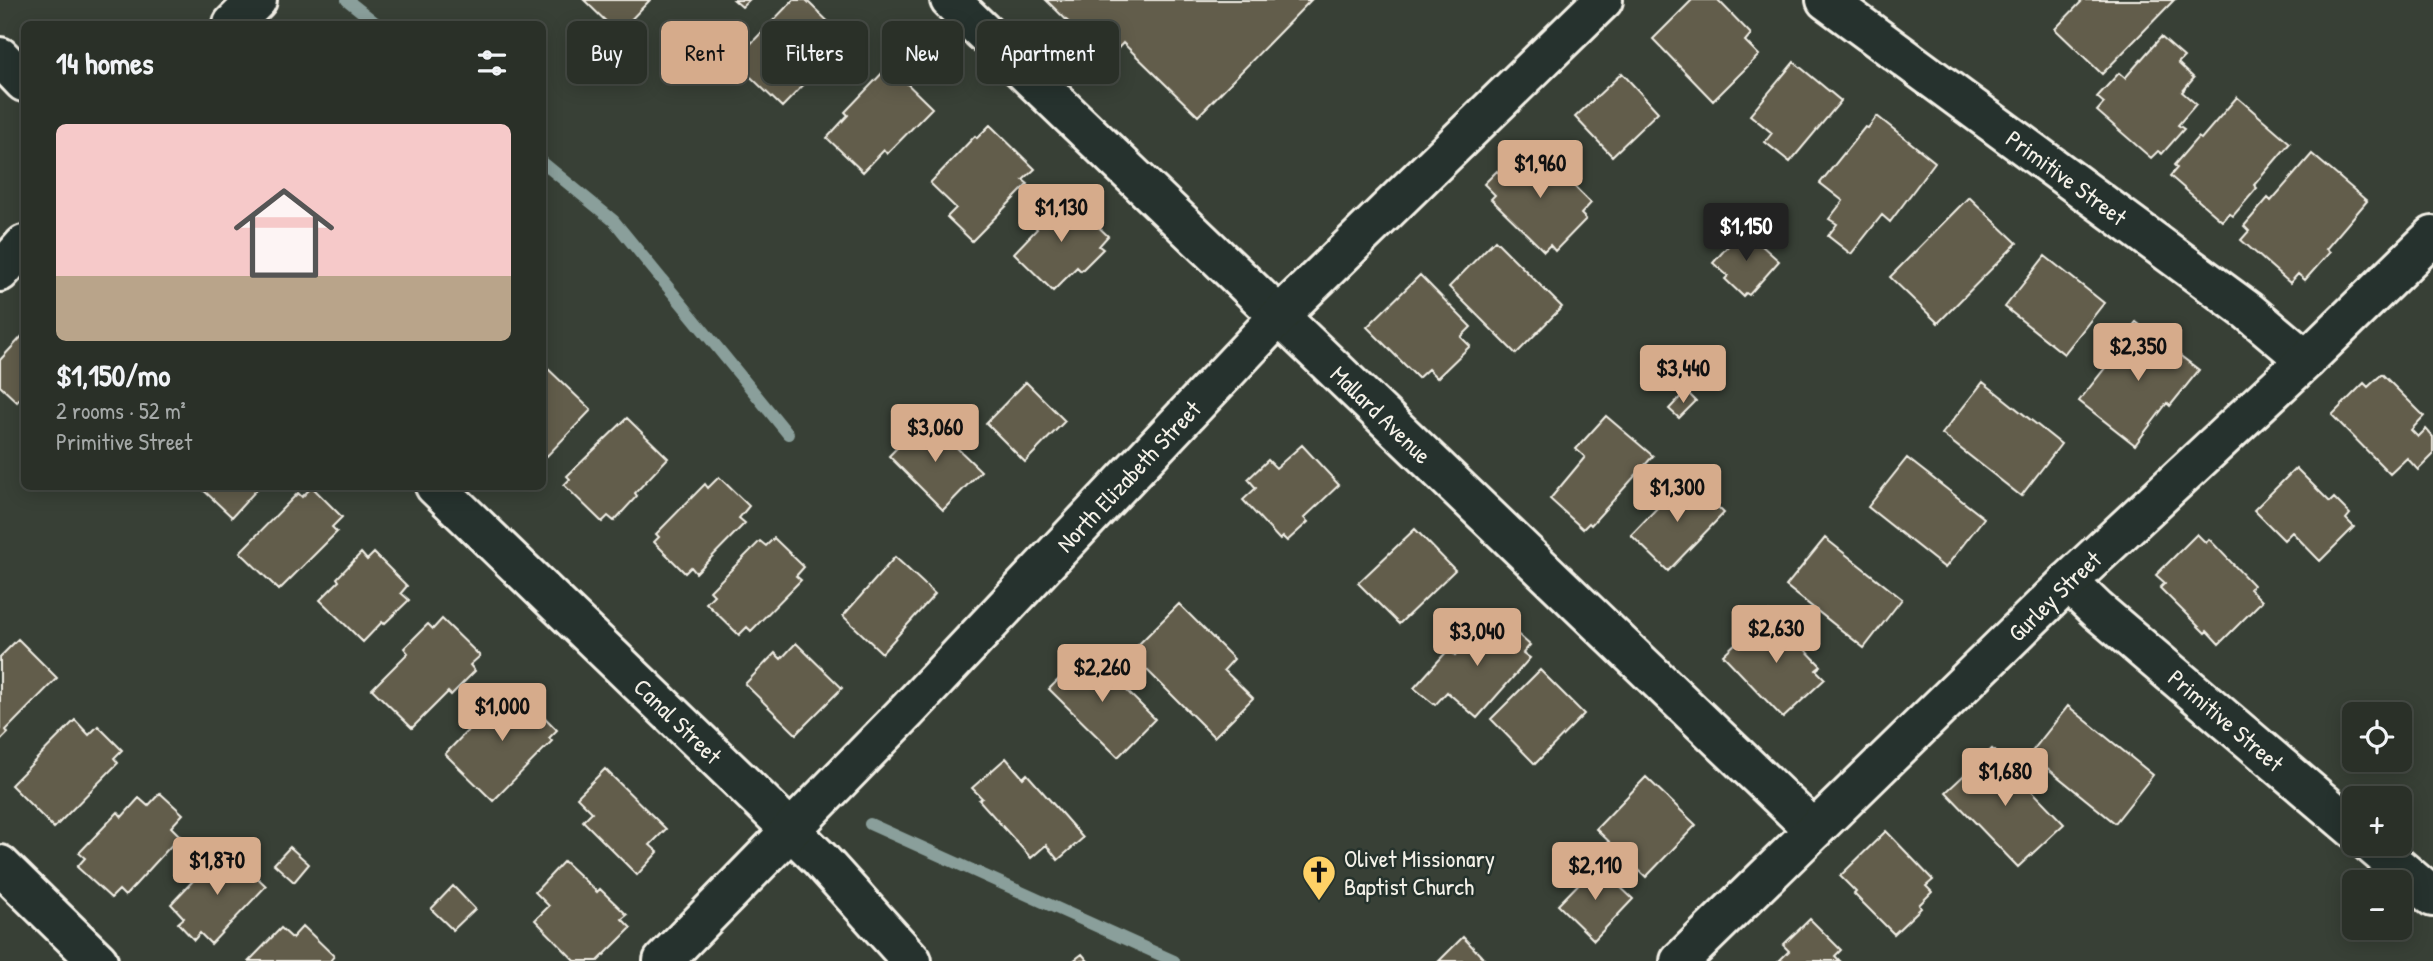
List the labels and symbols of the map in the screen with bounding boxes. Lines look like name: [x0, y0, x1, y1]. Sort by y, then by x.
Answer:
street label: Primitive Street: [2000, 122, 2134, 233]
pin: $1,960: [1483, 140, 1597, 200]
pin: $1,130: [1004, 184, 1118, 244]
pin: $1,150: [1689, 204, 1803, 263]
pin: $2,350: [2081, 324, 2195, 383]
pin: $3,440: [1626, 346, 1740, 405]
street label: Mallard Avenue: [1324, 358, 1439, 471]
street label: North Elizabeth Street: [1049, 393, 1208, 559]
pin: $3,060: [878, 405, 992, 464]
pin: $1,300: [1620, 464, 1734, 524]
street label: Gurley Street: [2001, 543, 2108, 648]
pin: $2,630: [1719, 606, 1833, 665]
pin: $3,040: [1420, 608, 1534, 668]
pin: $2,260: [1045, 644, 1159, 704]
street label: Primitive Street: [2162, 662, 2291, 779]
street label: Canal Street: [627, 671, 730, 771]
pin: $1,000: [445, 684, 559, 743]
pin: $1,680: [1948, 748, 2062, 808]
pin: $1,870: [160, 838, 274, 897]
place label: Olivet Missionary Baptist Church: [1344, 842, 1495, 902]
pin: $2,110: [1538, 842, 1652, 902]
church icon: Olivet Missionary Baptist Church: [1300, 853, 1338, 902]

